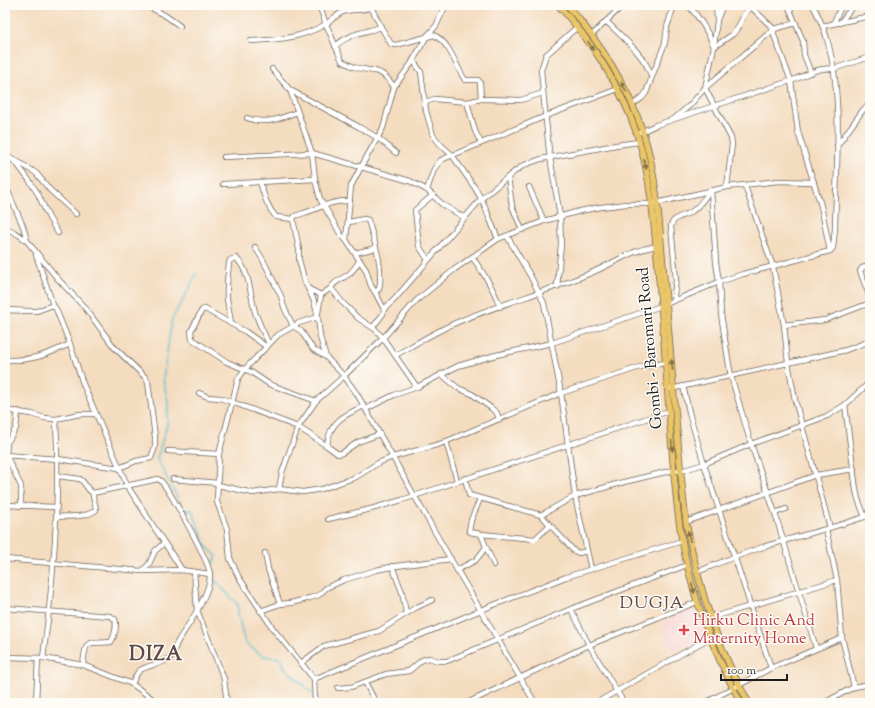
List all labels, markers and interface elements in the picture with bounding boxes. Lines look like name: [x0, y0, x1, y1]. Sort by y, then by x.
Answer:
one-way arrow: [588, 41, 595, 52]
one-way arrow: [620, 81, 627, 93]
one-way arrow: [642, 158, 648, 170]
street label: Gombi - Baromari Road: [632, 266, 670, 430]
one-way arrow: [669, 358, 675, 371]
one-way arrow: [669, 440, 675, 452]
one-way arrow: [685, 530, 691, 542]
one-way arrow: [691, 582, 697, 595]
district label: DUGJA: [620, 592, 684, 616]
place label: Hirku Clinic And Maternity Home: [693, 610, 815, 651]
marker: Hirku Clinic And Maternity Home: [678, 624, 690, 636]
district label: DIZA: [129, 641, 183, 670]
scale bar: [721, 656, 787, 682]
text: 100 m: [727, 662, 756, 680]

